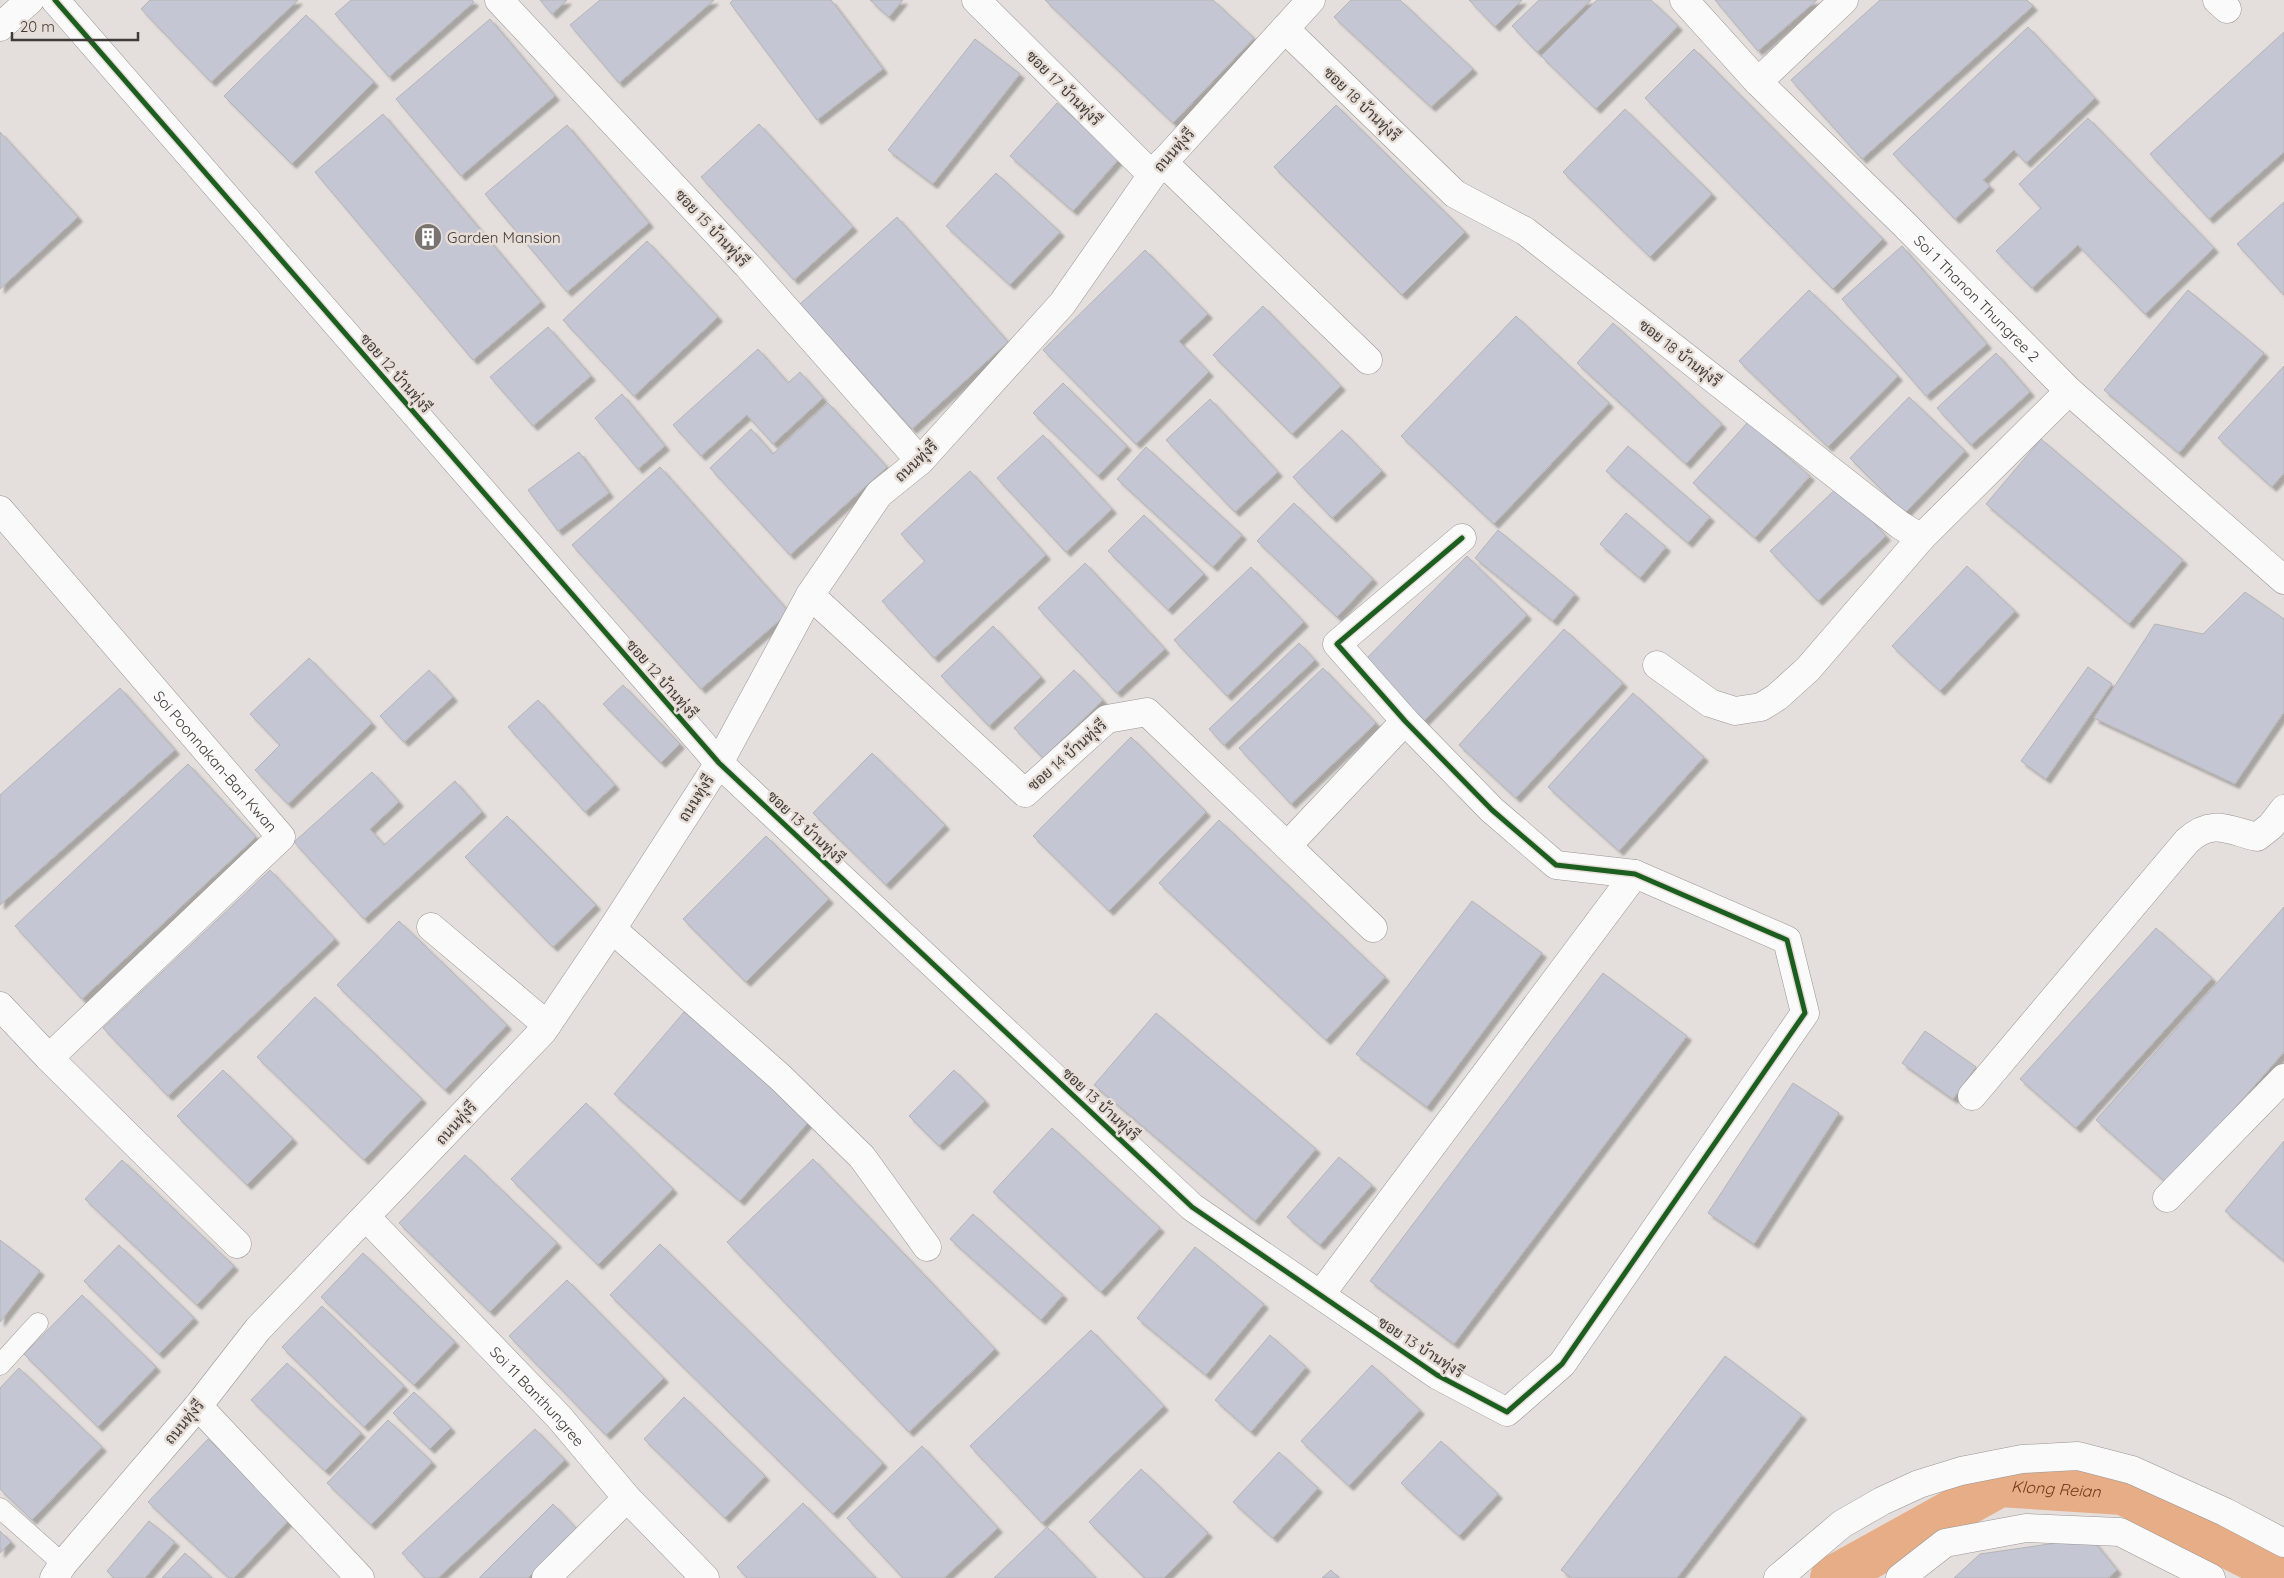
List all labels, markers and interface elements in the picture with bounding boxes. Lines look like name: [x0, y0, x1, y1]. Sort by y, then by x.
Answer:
scale bar: [12, 10, 139, 42]
text: 20 m: [20, 17, 55, 36]
street label: ซอย 17 บ้านทุ่งรี: [1021, 46, 1106, 131]
street label: ซอย 18 บ้านทุ่งรี: [1318, 63, 1404, 147]
street label: ถนนทุ่งรี: [1150, 124, 1200, 177]
street label: ซอย 15 บ้านทุ่งรี: [670, 185, 753, 272]
building icon: Garden Mansion: [413, 222, 443, 252]
place label: Garden Mansion: [447, 228, 561, 247]
street label: Soi 1 Thanon Thungree 2: [1910, 230, 2044, 365]
street label: ซอย 18 บ้านทุ่งรี: [1634, 315, 1725, 393]
street label: ซอย 12 บ้านทุ่งรี: [355, 329, 436, 418]
street label: ถนนทุ่งรี: [891, 436, 943, 487]
street label: ซอย 12 บ้านทุ่งรี: [621, 635, 702, 724]
street label: Soi Poonnakan-Ban Kwan: [150, 686, 282, 836]
street label: ซอย 14 บ้านทุ่งรี: [1024, 716, 1112, 796]
street label: ถนนทุ่งรี: [674, 771, 720, 826]
street label: ซอย 13 บ้านทุ่งรี: [762, 786, 849, 869]
street label: ซอย 13 บ้านทุ่งรี: [1057, 1063, 1144, 1146]
street label: ถนนทุ่งรี: [431, 1098, 482, 1150]
street label: ซอย 13 บ้านทุ่งรี: [1373, 1312, 1468, 1384]
street label: Soi 11 Banthungree: [486, 1342, 589, 1450]
street label: ถนนทุ่งรี: [160, 1396, 209, 1449]
water label: Klong Reian: [2010, 1476, 2102, 1502]

